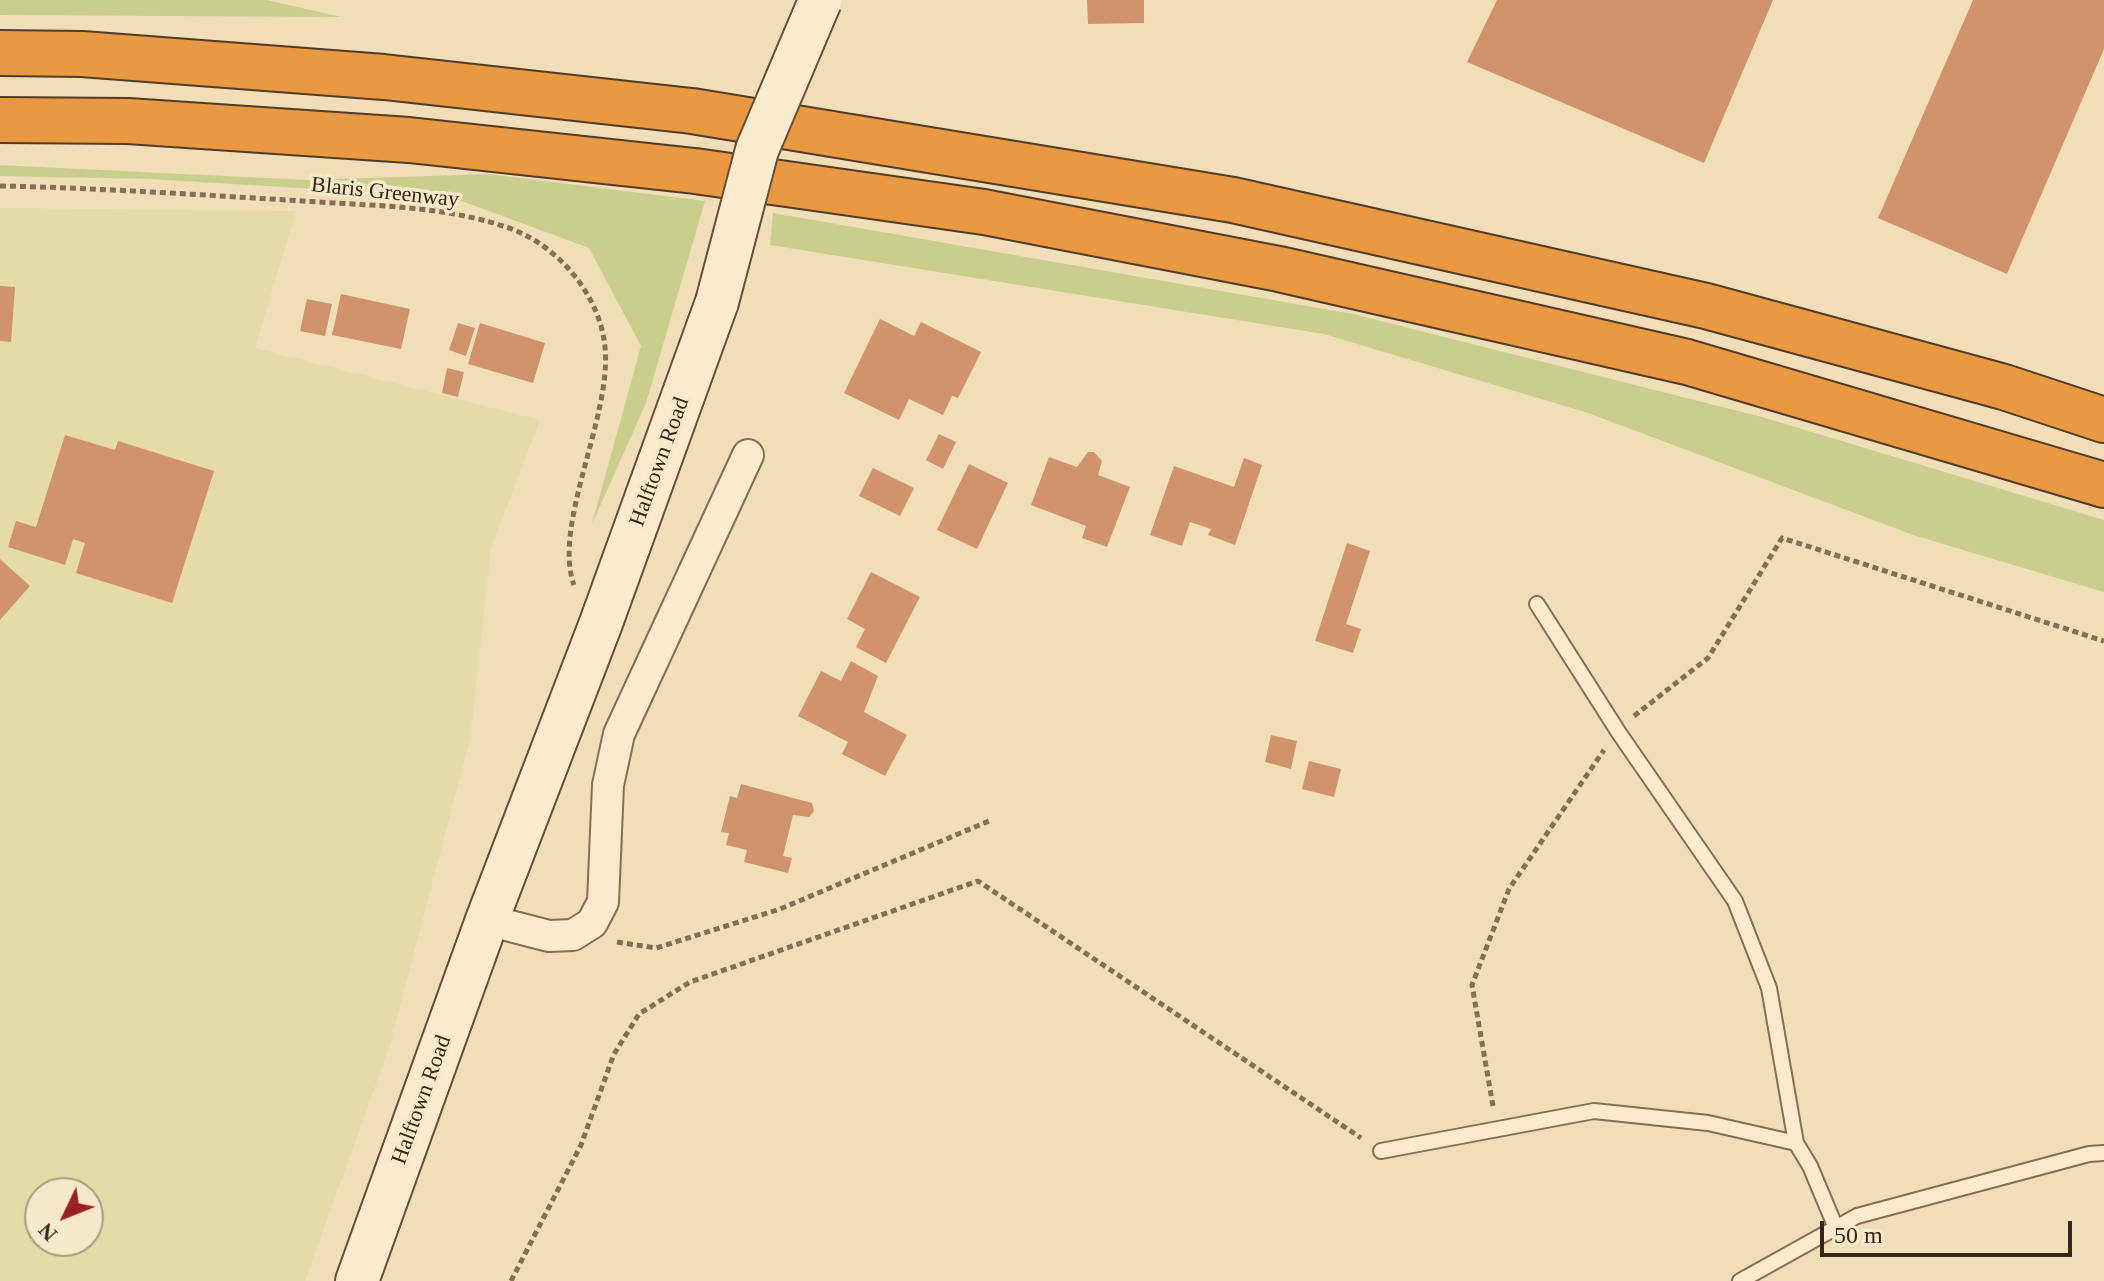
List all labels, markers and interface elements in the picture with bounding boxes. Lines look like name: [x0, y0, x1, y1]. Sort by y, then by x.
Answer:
street label: Blaris Greenway: [310, 172, 460, 214]
street label: Halftown Road: [625, 394, 695, 530]
street label: Halftown Road: [387, 1032, 457, 1168]
north arrow: [24, 1177, 104, 1257]
scale bar: [1824, 1205, 2076, 1255]
text: N: [33, 1218, 62, 1247]
text: 50 m: [1834, 1222, 1883, 1248]

